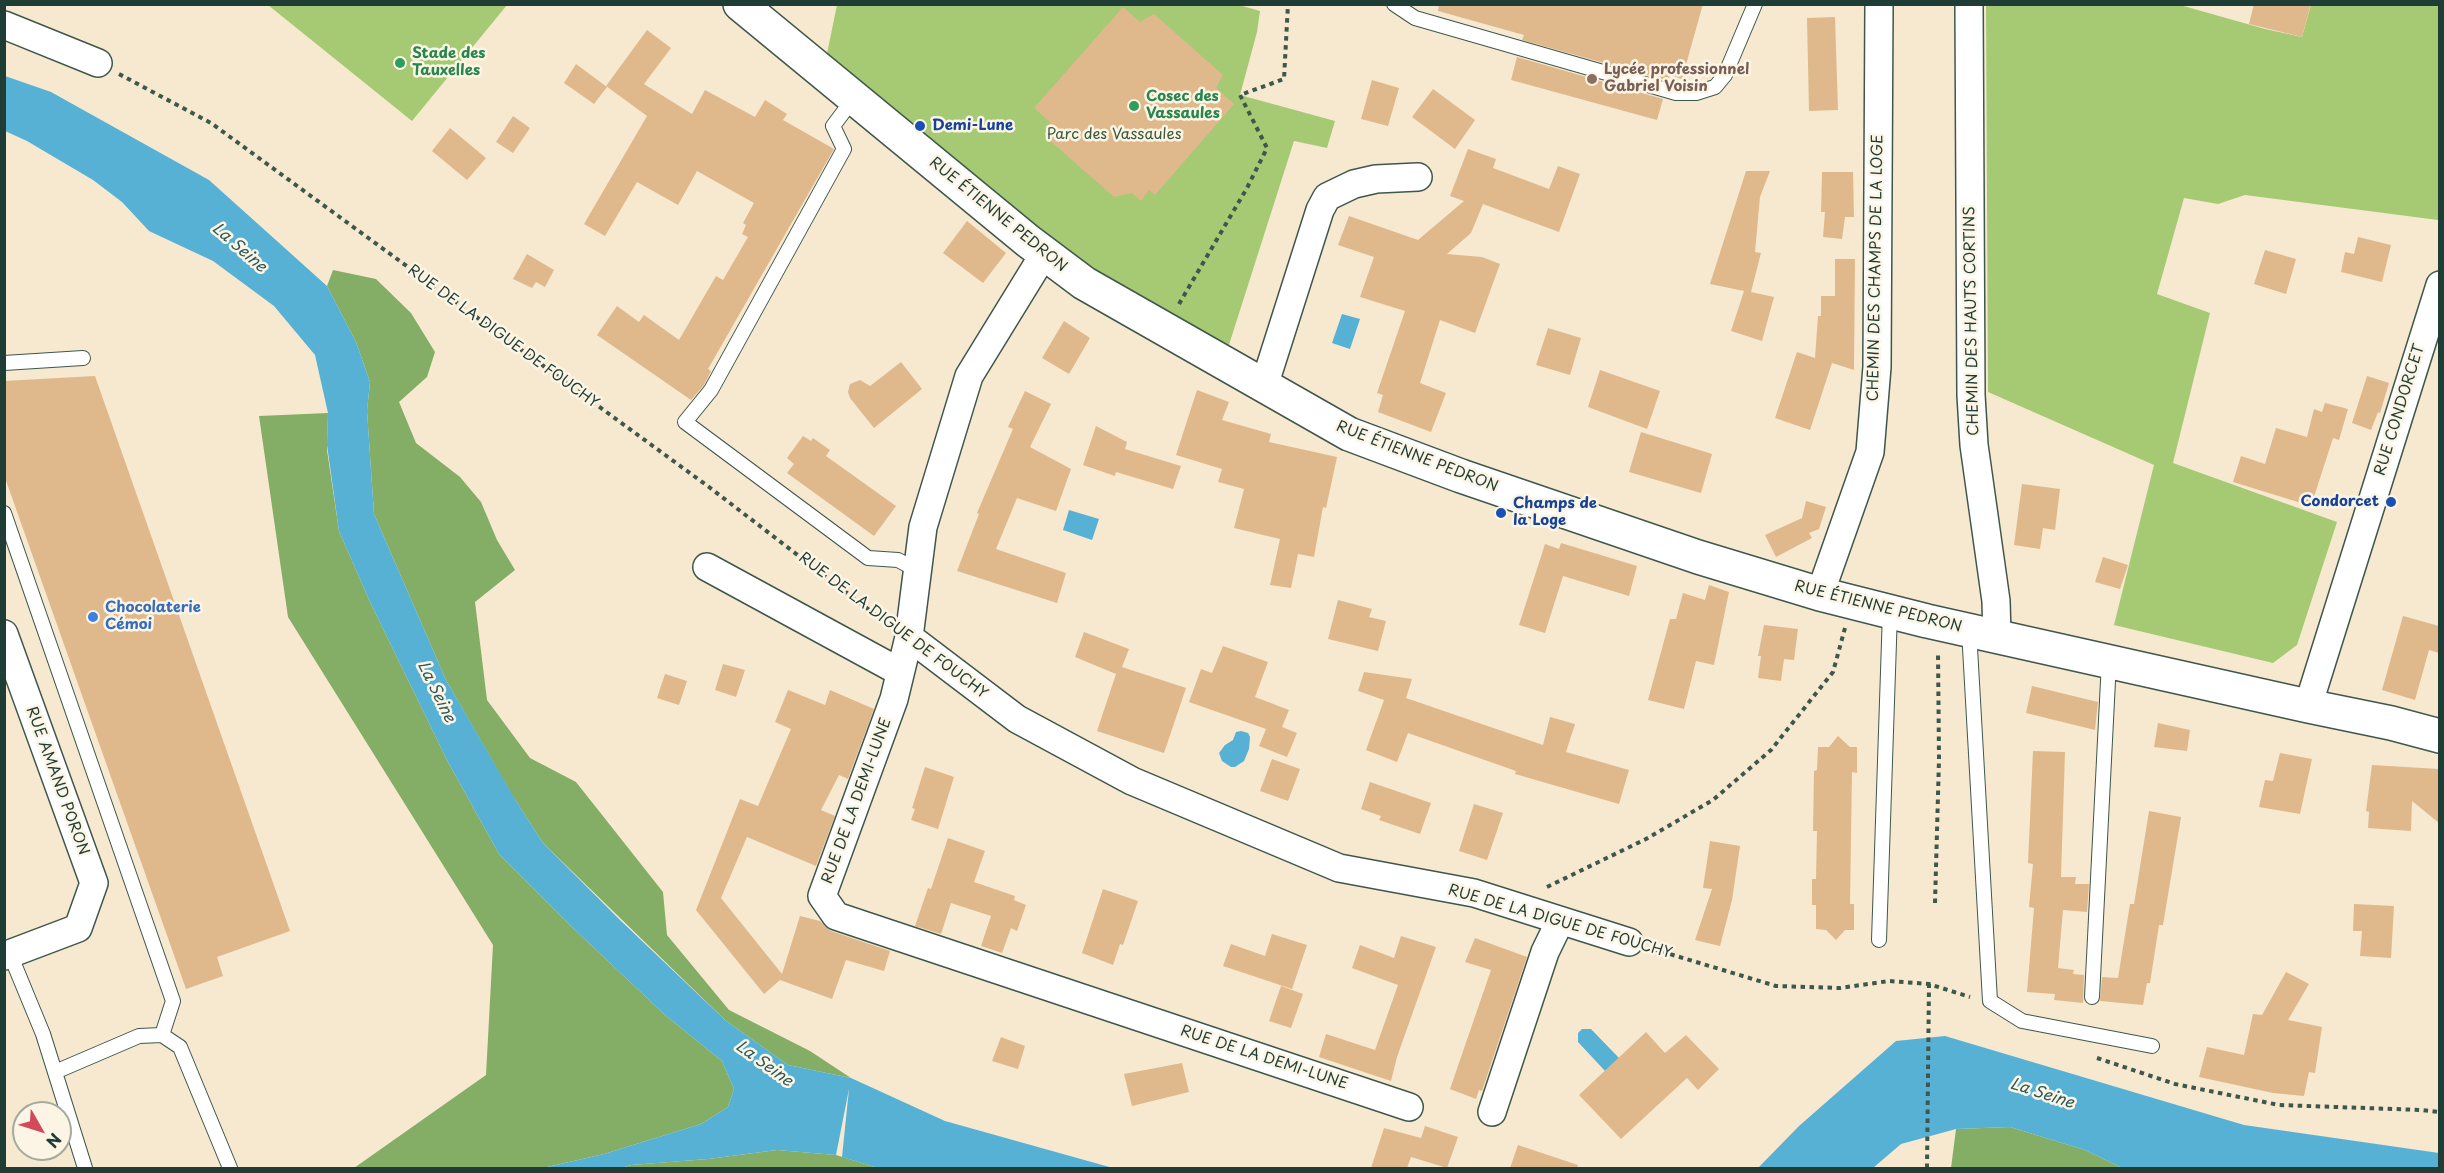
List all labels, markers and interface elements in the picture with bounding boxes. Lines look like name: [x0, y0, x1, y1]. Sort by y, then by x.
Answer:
place label: Stade des Tauxelles: [412, 45, 485, 80]
marker: Stade des Tauxelles: [393, 56, 407, 70]
place label: Lycée professionnel Gabriel Voisin: [1604, 61, 1749, 96]
marker: Lycée professionnel Gabriel Voisin: [1585, 72, 1599, 86]
place label: Cosec des Vassaules: [1146, 88, 1220, 123]
marker: Cosec des Vassaules: [1127, 99, 1141, 113]
place label: Demi-Lune: [932, 117, 1013, 135]
marker: Demi-Lune: [913, 119, 927, 133]
park label: Parc des Vassaules: [1046, 126, 1182, 144]
street label: CHEMIN DES CHAMPS DE LA LOGE: [1865, 134, 1887, 402]
street label: RUE ÉTIENNE PEDRON: [926, 154, 1070, 276]
street label: CHEMIN DES HAUTS CORTINS: [1961, 206, 1983, 436]
water label: La Seine: [208, 219, 270, 277]
street label: RUE DE LA DIGUE DE FOUCHY: [404, 262, 602, 412]
street label: RUE CONDORCET: [2371, 342, 2429, 478]
street label: RUE ÉTIENNE PEDRON: [1334, 418, 1500, 496]
place label: Condorcet: [2300, 493, 2379, 511]
place label: Champs de la Loge: [1513, 495, 1597, 530]
marker: Condorcet: [2384, 495, 2398, 509]
marker: Champs de la Loge: [1494, 506, 1508, 520]
street label: RUE DE LA DIGUE DE FOUCHY: [795, 549, 991, 703]
street label: RUE ÉTIENNE PEDRON: [1792, 577, 1964, 637]
place label: Chocolaterie Cémoi: [105, 599, 201, 634]
marker: Chocolaterie Cémoi: [86, 610, 100, 624]
water label: La Seine: [413, 658, 459, 726]
street label: RUE AMAND PORON: [22, 704, 92, 858]
street label: RUE DE LA DEMI-LUNE: [819, 716, 895, 886]
street label: RUE DE LA DIGUE DE FOUCHY: [1446, 881, 1674, 963]
street label: RUE DE LA DEMI-LUNE: [1178, 1022, 1350, 1094]
water label: La Seine: [732, 1037, 796, 1091]
water label: La Seine: [2008, 1075, 2076, 1113]
north arrow: [12, 1101, 72, 1161]
text: N: [41, 1129, 68, 1154]

